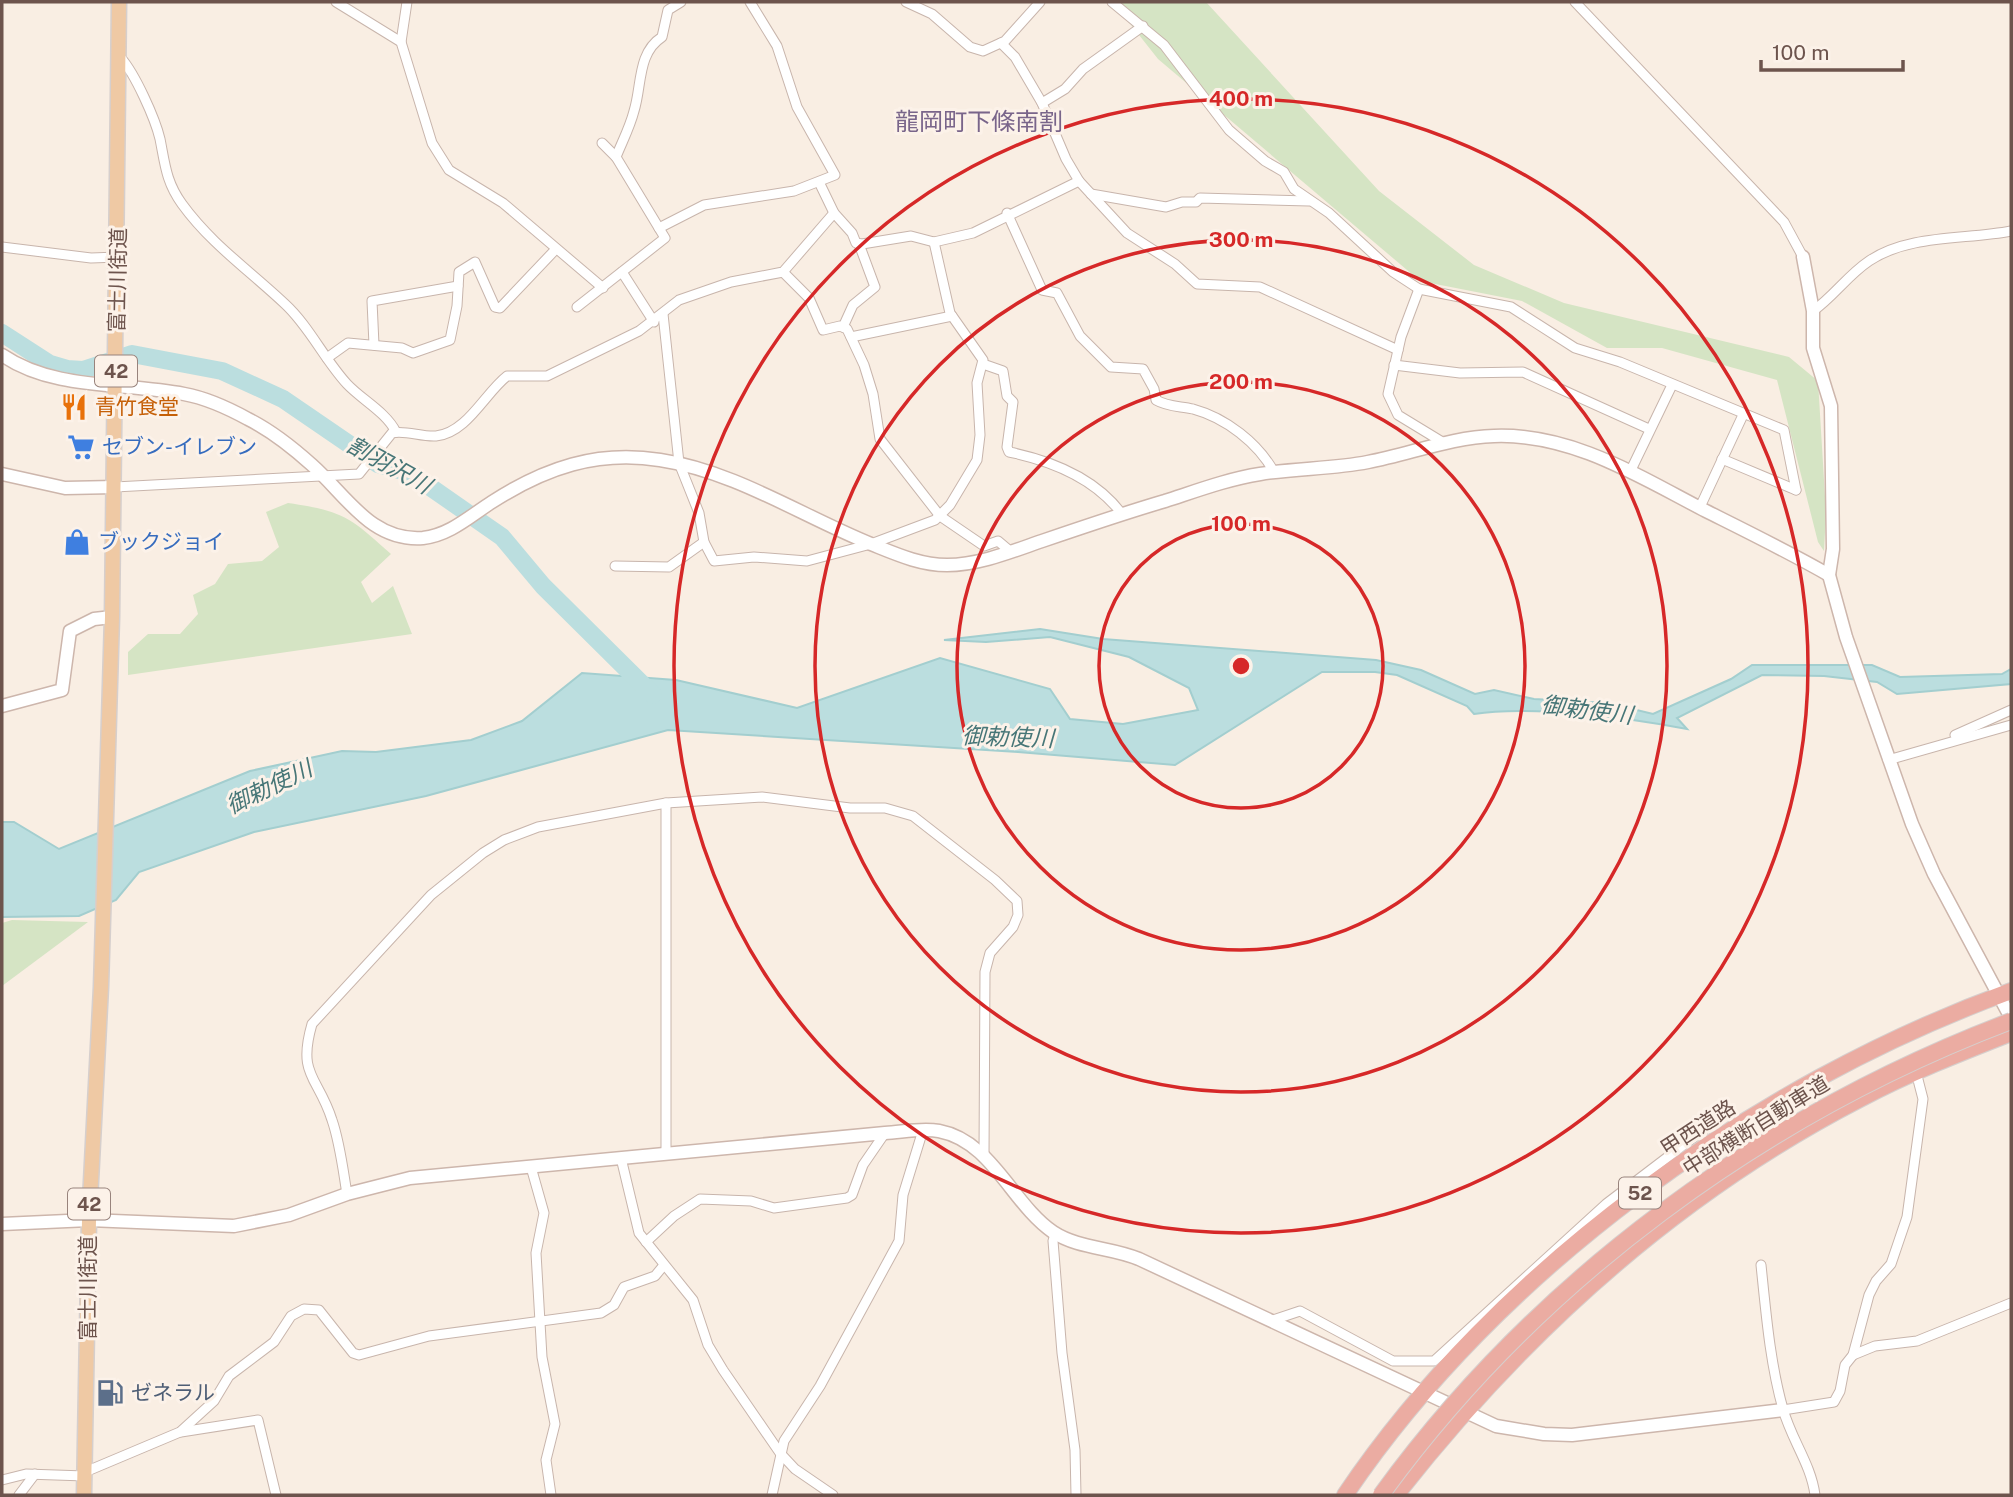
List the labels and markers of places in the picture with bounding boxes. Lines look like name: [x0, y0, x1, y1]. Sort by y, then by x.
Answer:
restaurant icon: 青竹食堂: [59, 392, 89, 422]
place label: 青竹食堂: [95, 394, 179, 419]
supermarket icon: セブン-イレブン: [66, 432, 96, 462]
place label: セブン-イレブン: [102, 434, 257, 459]
shop icon: ブックジョイ: [62, 527, 92, 557]
place label: ブックジョイ: [98, 529, 224, 554]
centre of rings: [1229, 654, 1253, 678]
fuel station icon: ゼネラル: [95, 1378, 125, 1408]
place label: ゼネラル: [131, 1380, 215, 1405]

